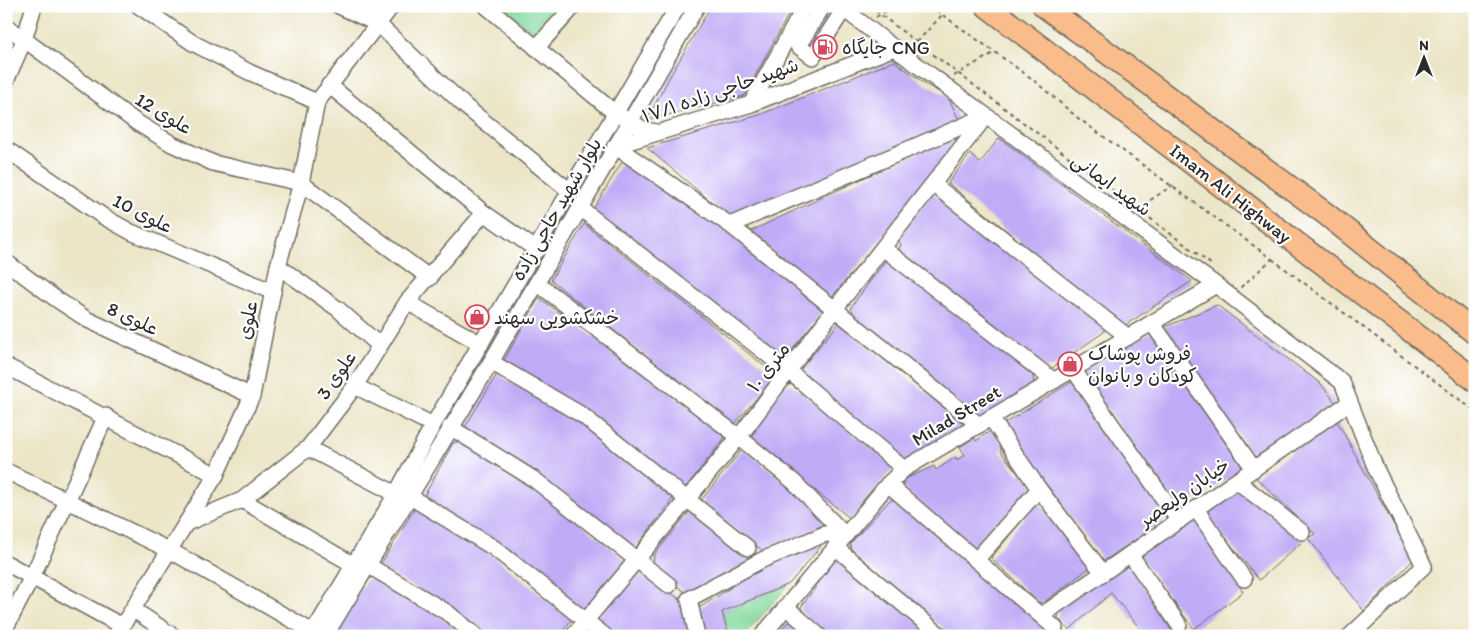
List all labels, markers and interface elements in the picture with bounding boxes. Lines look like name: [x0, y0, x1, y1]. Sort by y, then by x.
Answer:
north arrow: [1398, 32, 1448, 82]
fuel station icon: جایگاه CNG: [812, 34, 838, 60]
place label: جایگاه CNG: [842, 36, 930, 59]
text: N: [1419, 37, 1429, 54]
street label: شهید حاجی زاده ۱۷/۱: [639, 53, 802, 129]
street label: علوی 12: [131, 88, 196, 140]
street label: بلوار شهید حاجی زاده: [506, 134, 608, 285]
street label: Imam Ali Highway: [1165, 139, 1296, 248]
street label: شهید ایمانی: [1067, 148, 1156, 222]
street label: علوی 10: [109, 189, 176, 239]
street label: علوی 8: [103, 297, 162, 341]
street label: علوی: [232, 299, 263, 342]
shop icon: خشکشویی سهند: [464, 304, 490, 330]
place label: خشکشویی سهند: [494, 306, 619, 330]
street label: ۱۰ متری: [742, 338, 795, 397]
place label: فروش پوشاک کودکان و بانوان: [1088, 342, 1197, 387]
street label: علوی 3: [312, 347, 362, 404]
shop icon: فروش پوشاک کودکان و بانوان: [1057, 351, 1083, 377]
street label: Milad Street: [908, 380, 1005, 451]
street label: خیابان ولیعصر: [1133, 453, 1234, 533]

